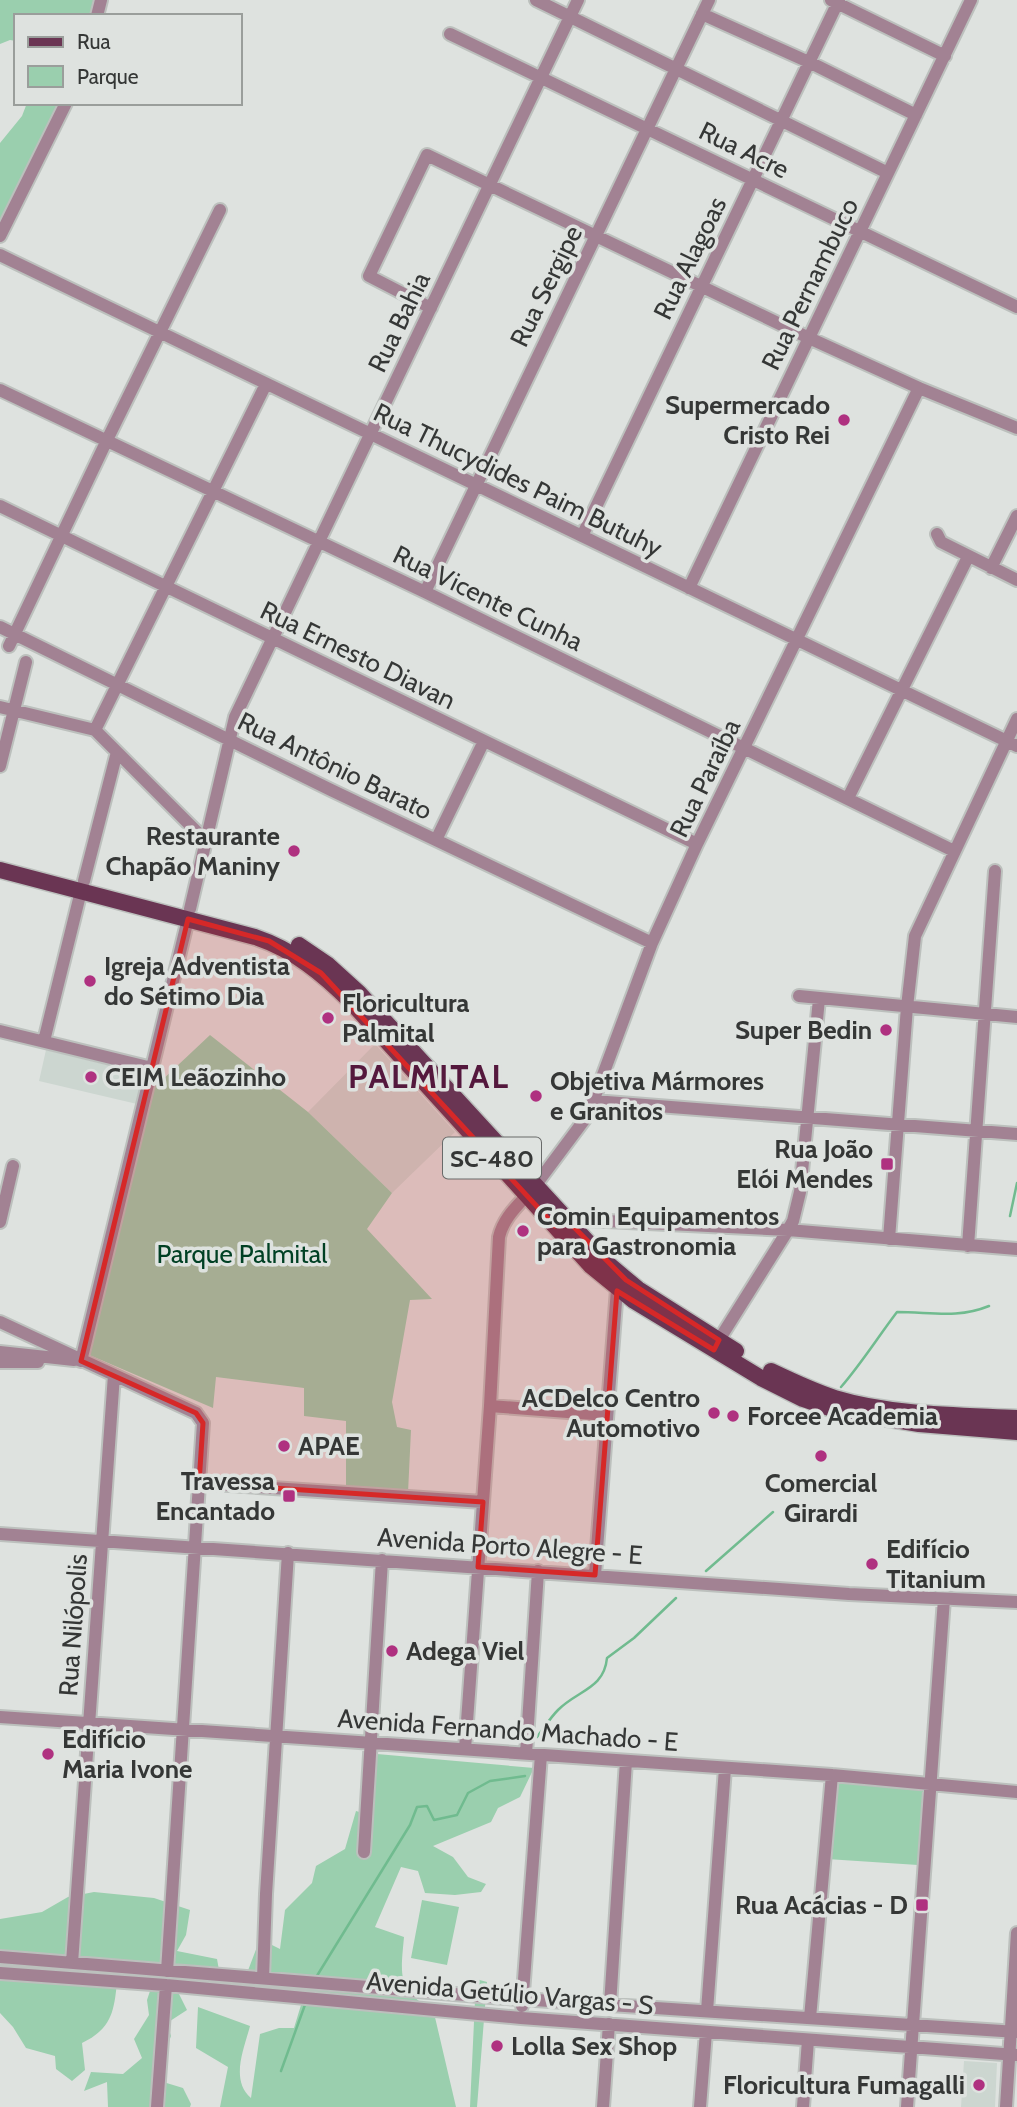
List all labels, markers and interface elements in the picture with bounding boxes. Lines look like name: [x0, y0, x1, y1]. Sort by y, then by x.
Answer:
legend: [14, 14, 242, 105]
text: Rua: [77, 29, 111, 54]
text: Parque: [77, 64, 139, 89]
street label: Rua Acre: [694, 115, 794, 185]
street label: Rua Alagoas: [647, 191, 733, 324]
street label: Rua Pernambuco: [755, 193, 865, 375]
street label: Rua Sergipe: [503, 220, 589, 352]
street label: Rua Bahia: [361, 266, 437, 377]
place label: Supermercado Cristo Rei: [665, 389, 830, 451]
street label: Rua Thucydides Paim Butuhy: [368, 396, 668, 564]
marker: Supermercado Cristo Rei: [836, 412, 852, 428]
street label: Rua Vicente Cunha: [388, 538, 589, 658]
street label: Rua Ernesto Diavan: [255, 594, 461, 716]
street label: Rua Antônio Barato: [233, 705, 437, 827]
street label: Rua Paraíba: [663, 713, 747, 842]
place label: Restaurante Chapão Maniny: [105, 820, 280, 882]
marker: Restaurante Chapão Maniny: [286, 843, 302, 859]
place label: Igreja Adventista do Sétimo Dia: [104, 950, 290, 1012]
marker: Igreja Adventista do Sétimo Dia: [82, 973, 98, 989]
place label: Floricultura Palmital: [342, 987, 469, 1049]
marker: Floricultura Palmital: [320, 1010, 336, 1026]
place label: Super Bedin: [735, 1014, 872, 1046]
marker: Super Bedin: [878, 1022, 894, 1038]
district label: PALMITAL: [348, 1056, 510, 1096]
place label: CEIM Leãozinho: [105, 1061, 286, 1093]
place label: Objetiva Mármores e Granitos: [550, 1065, 764, 1127]
marker: CEIM Leãozinho: [83, 1069, 99, 1085]
marker: Objetiva Mármores e Granitos: [528, 1088, 544, 1104]
place label: Rua João Elói Mendes: [736, 1133, 873, 1195]
road number: SC-480: [443, 1138, 541, 1178]
marker: Rua João Elói Mendes: [879, 1156, 895, 1172]
place label: Comin Equipamentos para Gastronomia: [537, 1200, 779, 1262]
marker: Comin Equipamentos para Gastronomia: [515, 1223, 531, 1239]
park label: Parque Palmital: [157, 1238, 327, 1270]
place label: ACDelco Centro Automotivo: [522, 1382, 700, 1444]
place label: Forcee Academia: [747, 1400, 938, 1432]
marker: ACDelco Centro Automotivo: [706, 1405, 722, 1421]
marker: Forcee Academia: [725, 1408, 741, 1424]
place label: APAE: [298, 1430, 360, 1462]
marker: APAE: [276, 1438, 292, 1454]
marker: Comercial Girardi: [813, 1448, 829, 1464]
place label: Travessa Encantado: [155, 1465, 275, 1527]
place label: Comercial Girardi: [765, 1467, 877, 1529]
marker: Travessa Encantado: [281, 1488, 297, 1504]
street label: Avenida Porto Alegre - E: [376, 1521, 644, 1571]
place label: Edifício Titanium: [886, 1533, 986, 1595]
street label: Rua Nilópolis: [52, 1553, 94, 1697]
marker: Edifício Titanium: [864, 1556, 880, 1572]
place label: Adega Viel: [406, 1635, 525, 1667]
marker: Adega Viel: [384, 1643, 400, 1659]
street label: Avenida Fernando Machado - E: [337, 1702, 679, 1758]
place label: Edifício Maria Ivone: [62, 1723, 192, 1785]
marker: Edifício Maria Ivone: [40, 1746, 56, 1762]
place label: Rua Acácias - D: [735, 1889, 908, 1921]
marker: Rua Acácias - D: [914, 1897, 930, 1913]
street label: Avenida Getúlio Vargas - S: [365, 1965, 655, 2021]
place label: Lolla Sex Shop: [511, 2030, 677, 2062]
marker: Lolla Sex Shop: [489, 2038, 505, 2054]
place label: Floricultura Fumagalli: [723, 2069, 965, 2101]
marker: Floricultura Fumagalli: [971, 2077, 987, 2093]

